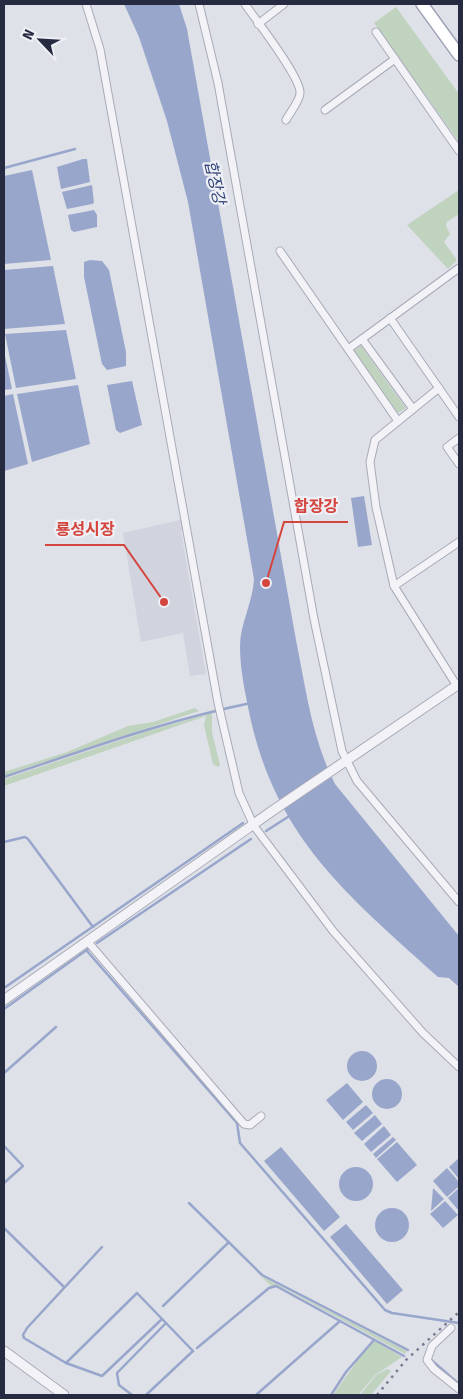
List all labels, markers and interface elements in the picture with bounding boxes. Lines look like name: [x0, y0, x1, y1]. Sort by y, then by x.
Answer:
north arrow: [15, 15, 65, 65]
text: N: [19, 27, 38, 43]
water label: 합장강: [201, 158, 230, 208]
callout: 합장강: [284, 491, 348, 522]
text: 합장강: [294, 497, 338, 516]
callout: 룡성시장: [45, 514, 124, 545]
text: 룡성시장: [56, 520, 115, 539]

